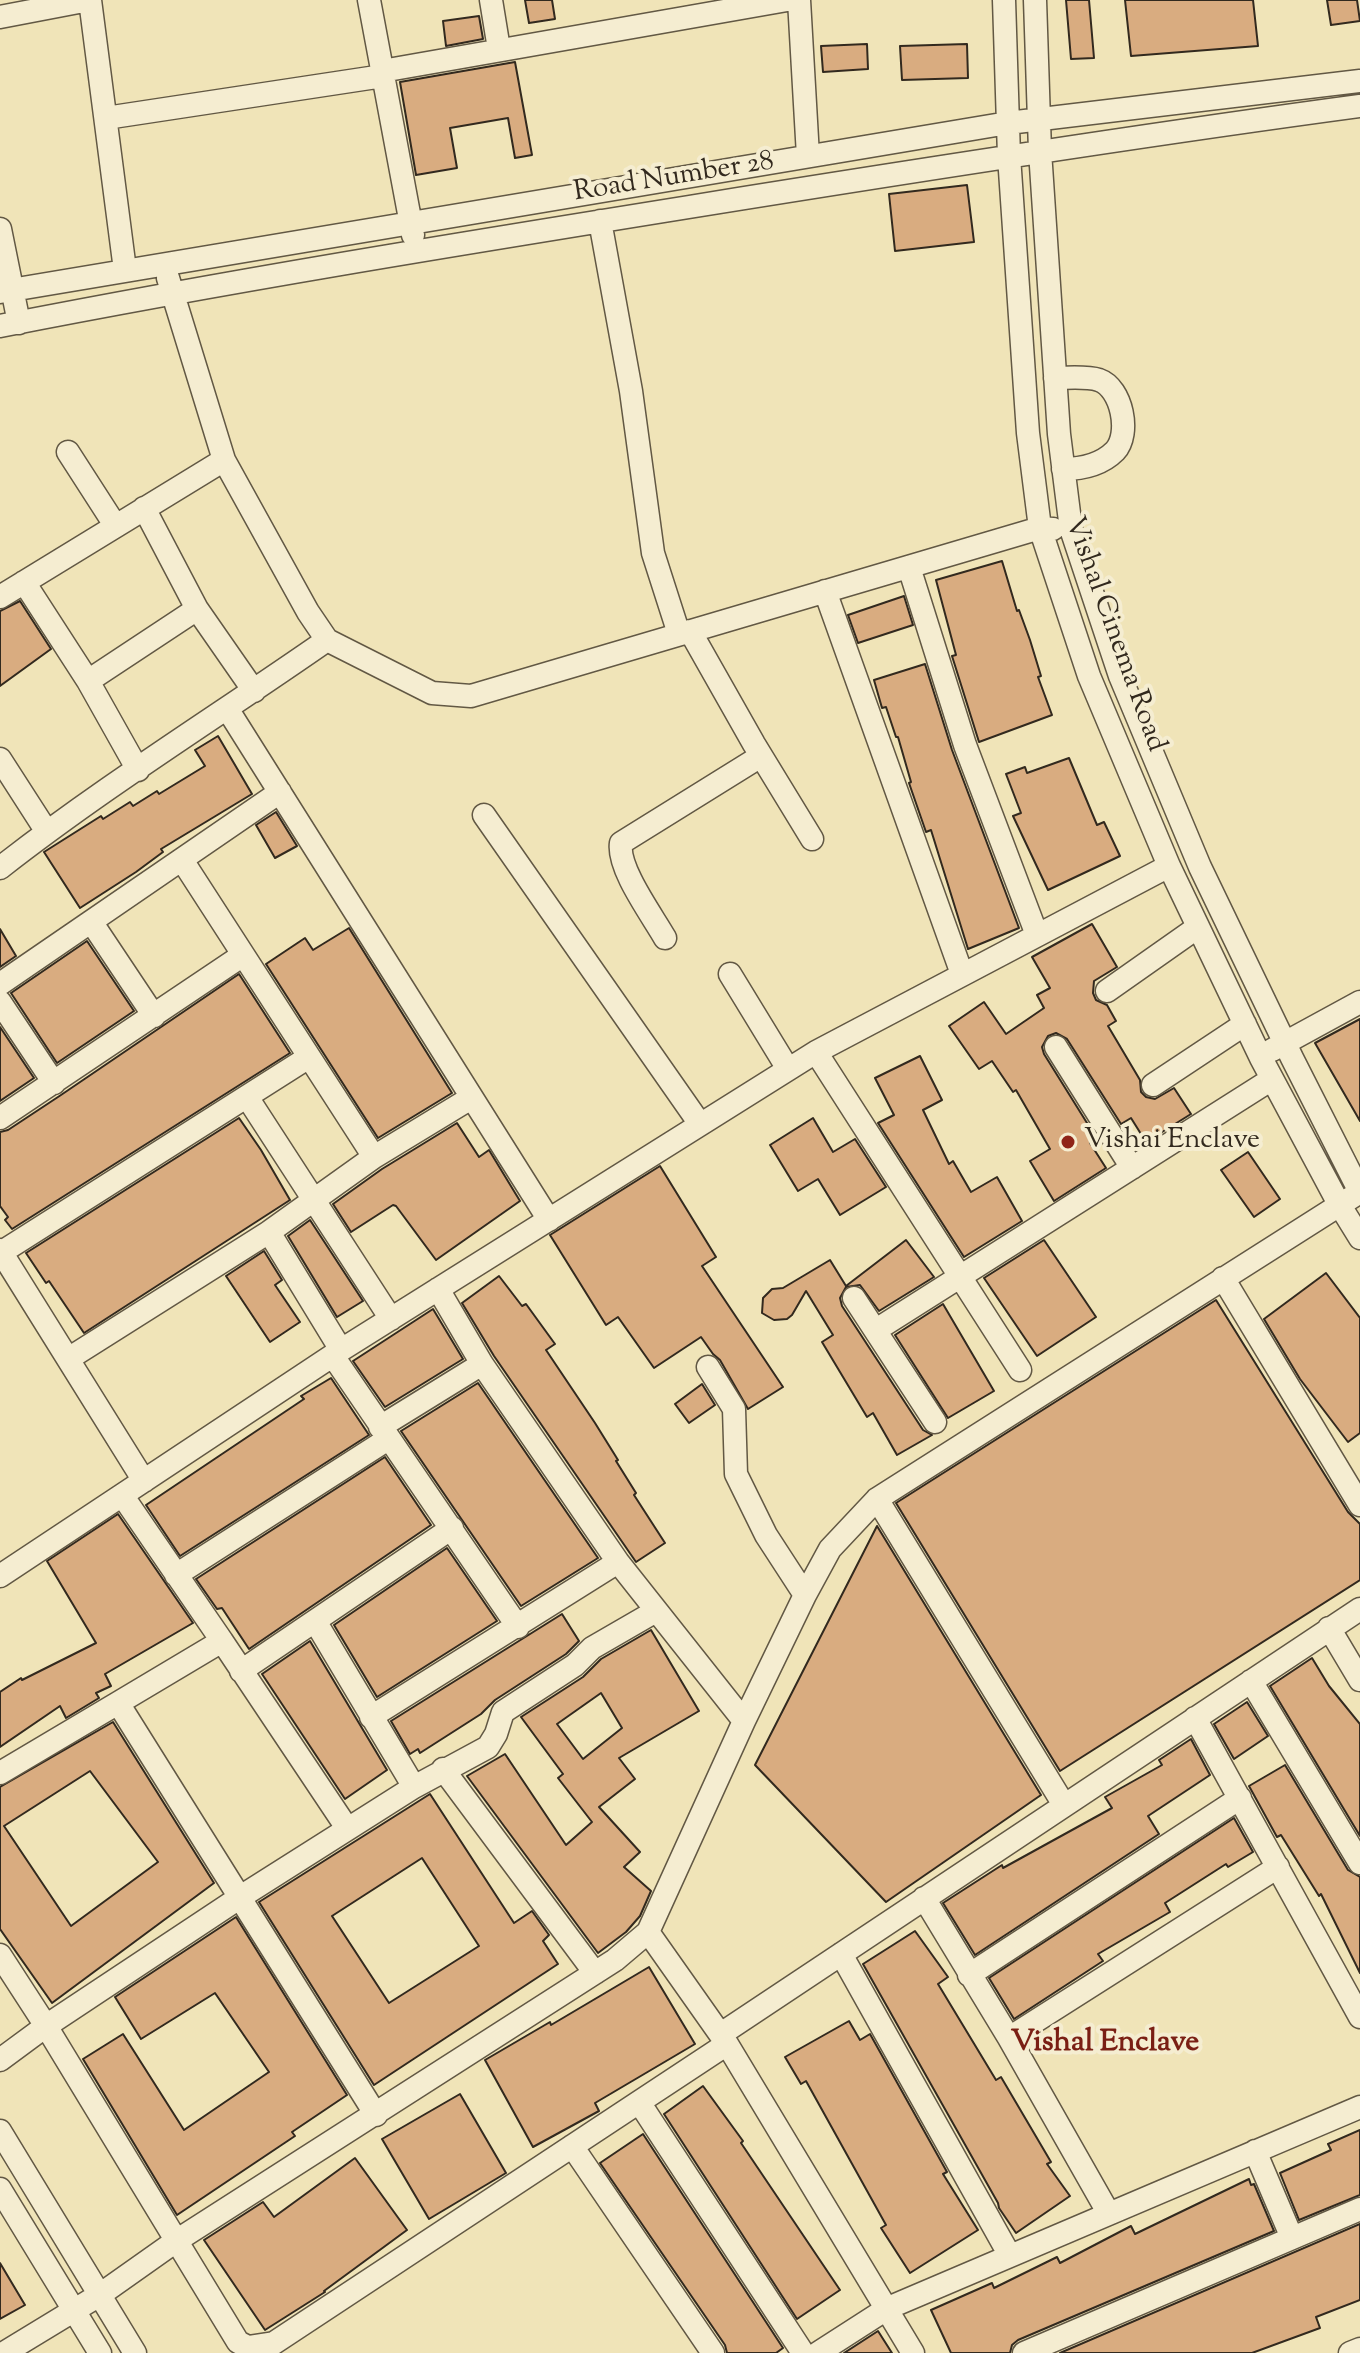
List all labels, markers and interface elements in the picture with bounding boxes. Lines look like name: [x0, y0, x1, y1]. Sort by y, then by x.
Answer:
street label: Road Number 28: [572, 147, 776, 211]
street label: Vishal Cinema Road: [1055, 513, 1171, 757]
place label: Vishai Enclave: [1084, 1125, 1260, 1159]
marker: Vishai Enclave: [1059, 1133, 1077, 1151]
district label: Vishal Enclave: [1011, 2027, 1199, 2063]

